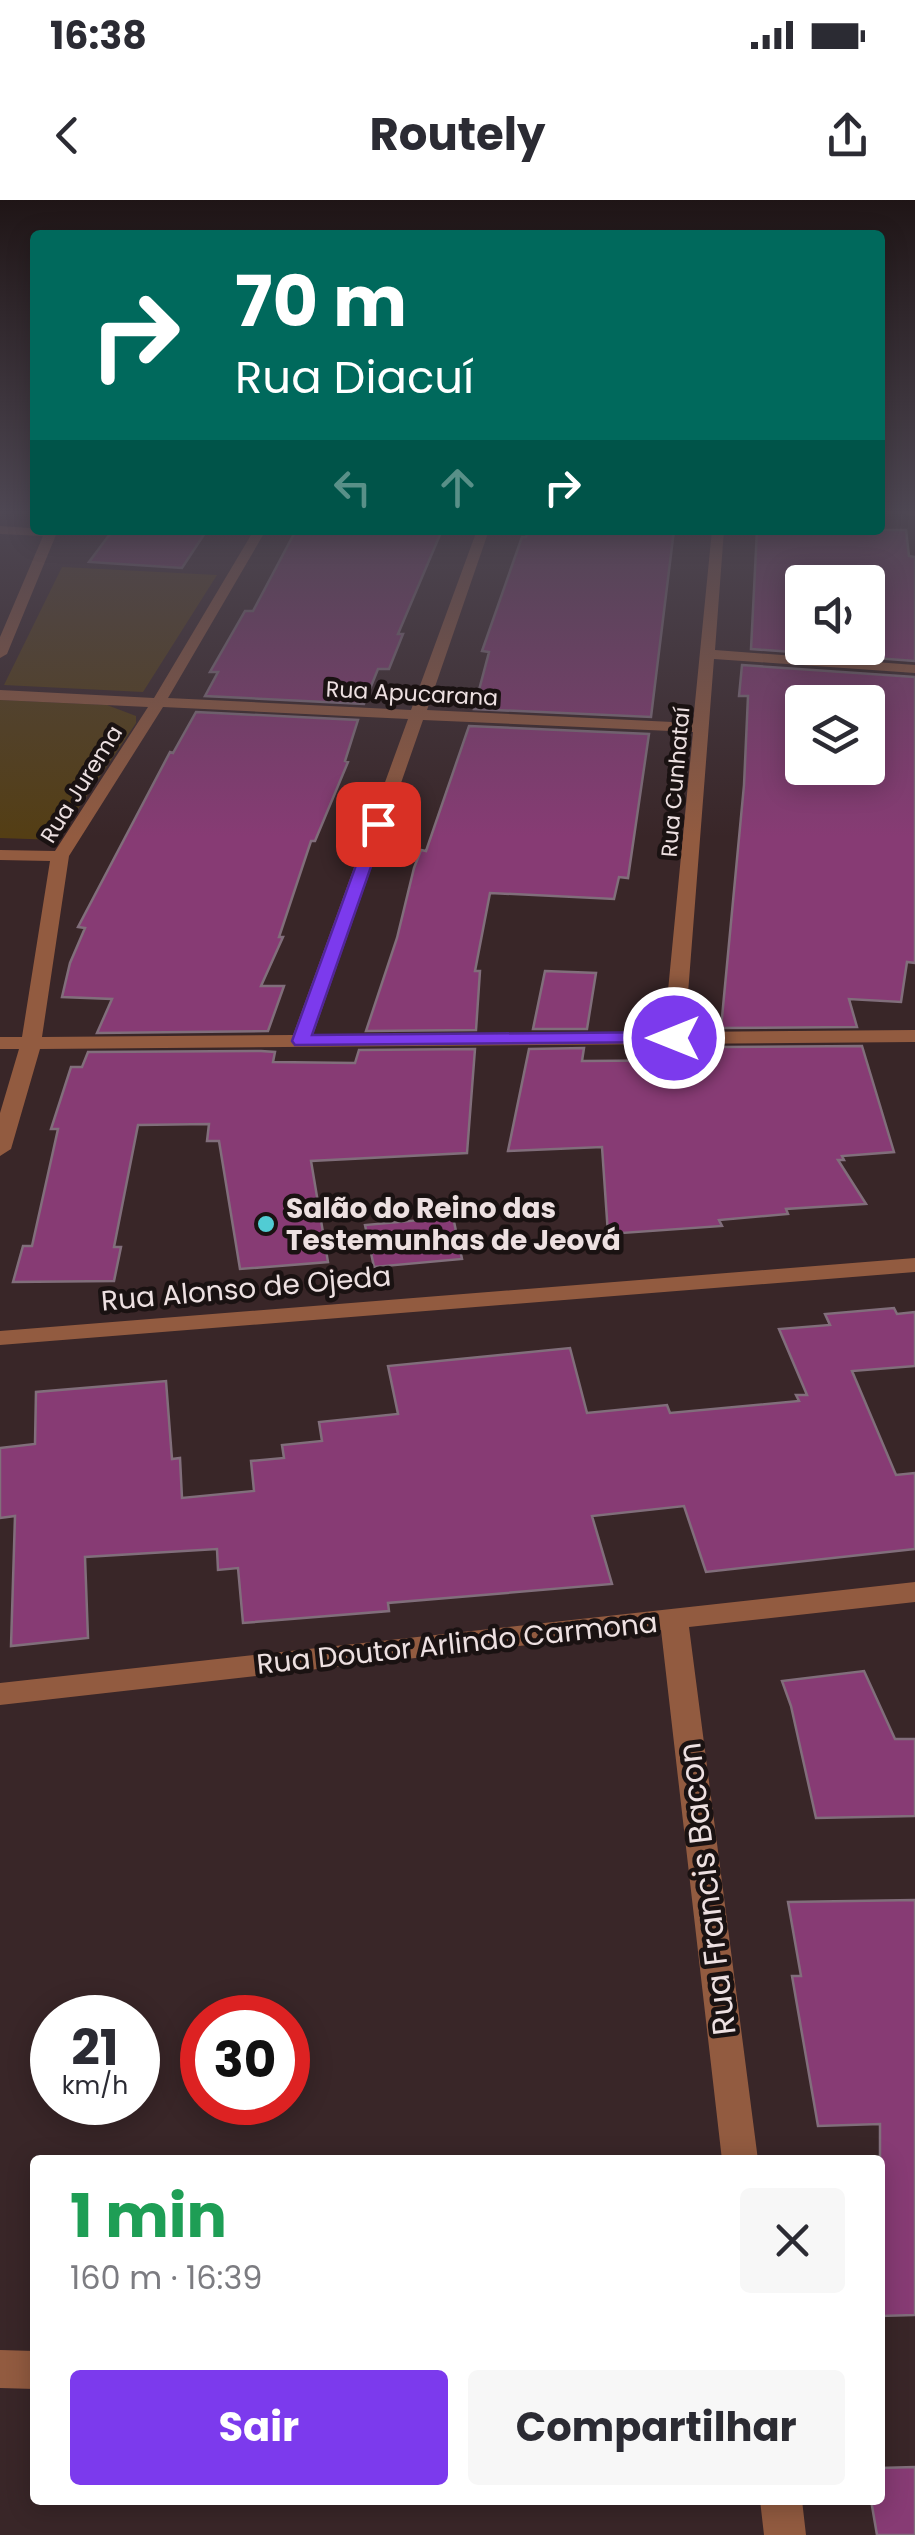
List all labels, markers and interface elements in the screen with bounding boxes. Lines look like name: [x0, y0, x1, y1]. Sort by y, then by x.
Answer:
text: 16:38: [50, 9, 147, 62]
text: Routely: [369, 103, 546, 166]
icon: back: [40, 108, 95, 163]
icon: share: [820, 108, 875, 163]
text: 70 m: [235, 252, 407, 351]
icon: right: [70, 270, 200, 400]
text: Rua Diacuí: [235, 346, 474, 409]
icon: left: [325, 460, 380, 515]
icon: ahead: [430, 460, 485, 515]
icon: right: [535, 460, 590, 515]
map controls: [785, 565, 885, 785]
button: sound: [785, 565, 885, 665]
street label: Rua Apucarana: [325, 674, 499, 713]
button: layers: [785, 685, 885, 785]
street label: Rua Cunhataí: [653, 706, 698, 858]
street label: Rua Jurema: [33, 720, 130, 849]
pin: [336, 782, 421, 867]
icon: arrive: [351, 797, 406, 852]
position arrow: [622, 986, 726, 1090]
place label: Salão do Reino das Testemunhas de Jeová: [286, 1189, 621, 1260]
marker: Salão do Reino das Testemunhas de Jeová: [255, 1213, 277, 1235]
street label: Rua Alonso de Ojeda: [99, 1256, 393, 1321]
street label: Rua Doutor Arlindo Carmona: [255, 1603, 659, 1684]
street label: Rua Francis Bacon: [666, 1740, 747, 2038]
speed limit sign: 30: [180, 1995, 310, 2125]
text: 21: [71, 2012, 119, 2083]
text: km/h: [62, 2068, 128, 2103]
text: 1 min: [70, 2174, 227, 2258]
button: close: [740, 2188, 845, 2293]
text: 160 m · 16:39: [70, 2255, 262, 2300]
button: Sair: [70, 2370, 448, 2485]
button: Compartilhar: [468, 2370, 845, 2485]

